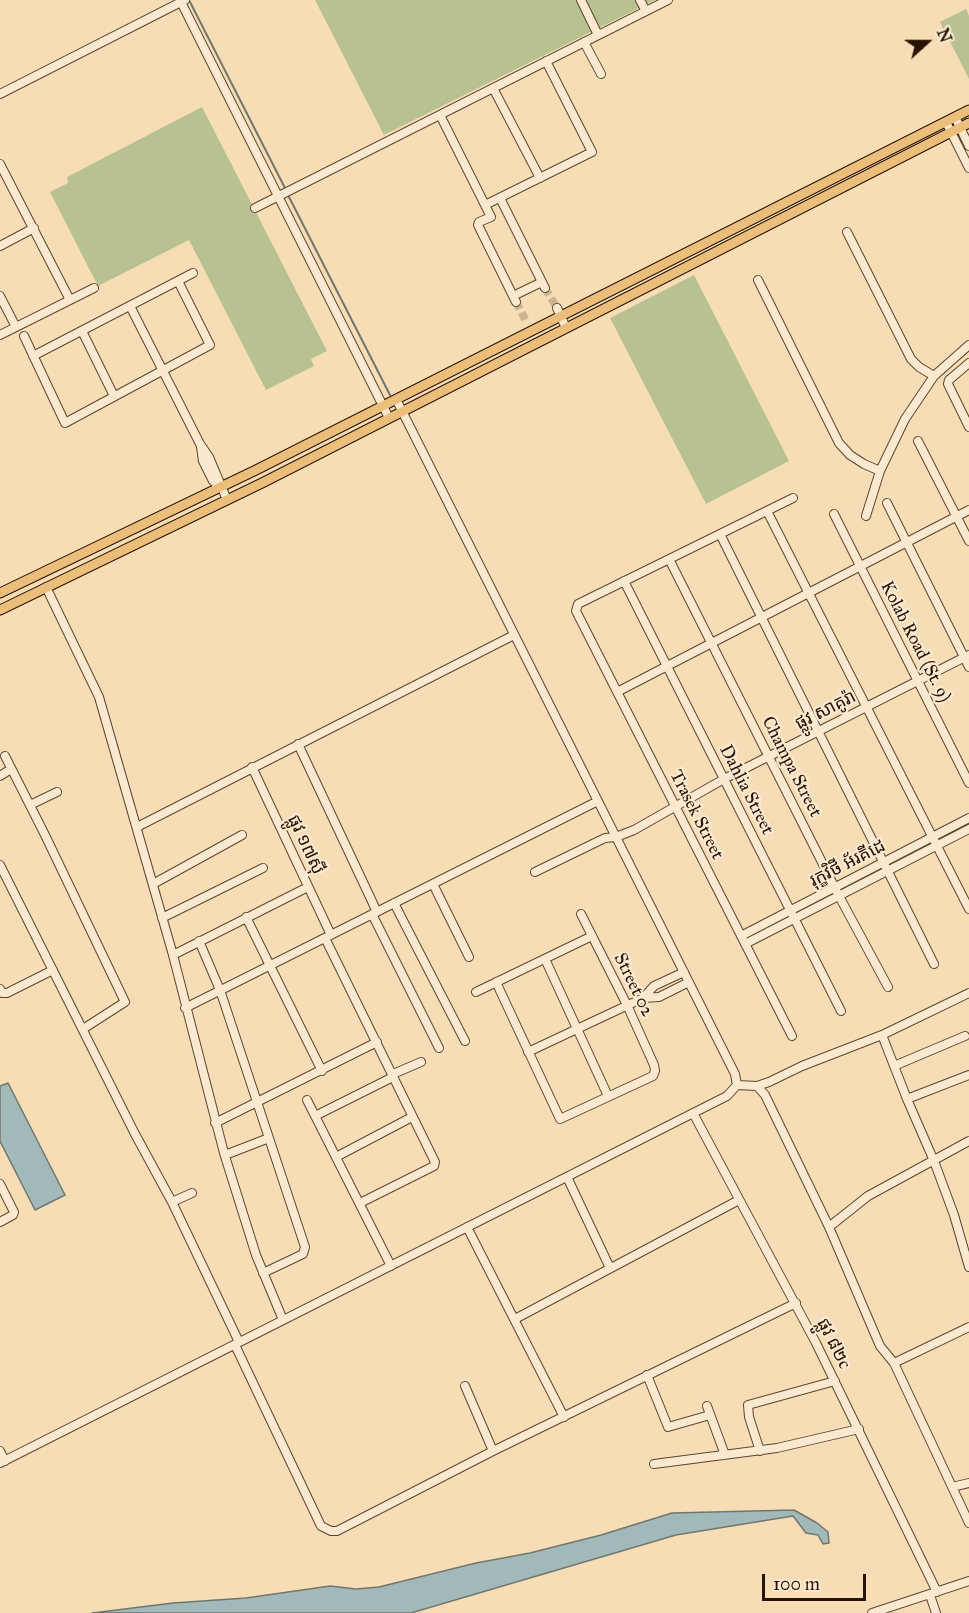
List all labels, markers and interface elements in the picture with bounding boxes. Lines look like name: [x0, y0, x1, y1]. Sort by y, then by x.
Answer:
north arrow: [897, 12, 957, 72]
text: N: [933, 26, 956, 45]
street label: Kolab Road (St. 9): [875, 578, 955, 706]
street label: ផ្លូវ សាគូរ៉ា: [792, 686, 860, 736]
street label: Champa Street: [756, 713, 826, 821]
street label: Dahlia Street: [714, 742, 778, 838]
street label: Trasek Street: [664, 767, 728, 863]
street label: ផ្លូវ ១៧ស៊ី: [282, 812, 328, 878]
street label: រុក្ខវិថី អ័រគីដេ: [806, 836, 890, 892]
street label: Street 02: [608, 950, 658, 1020]
street label: ផ្លូវ ៨២c: [811, 1315, 855, 1373]
scale bar: [765, 1562, 868, 1600]
text: 100 m: [773, 1573, 820, 1595]

